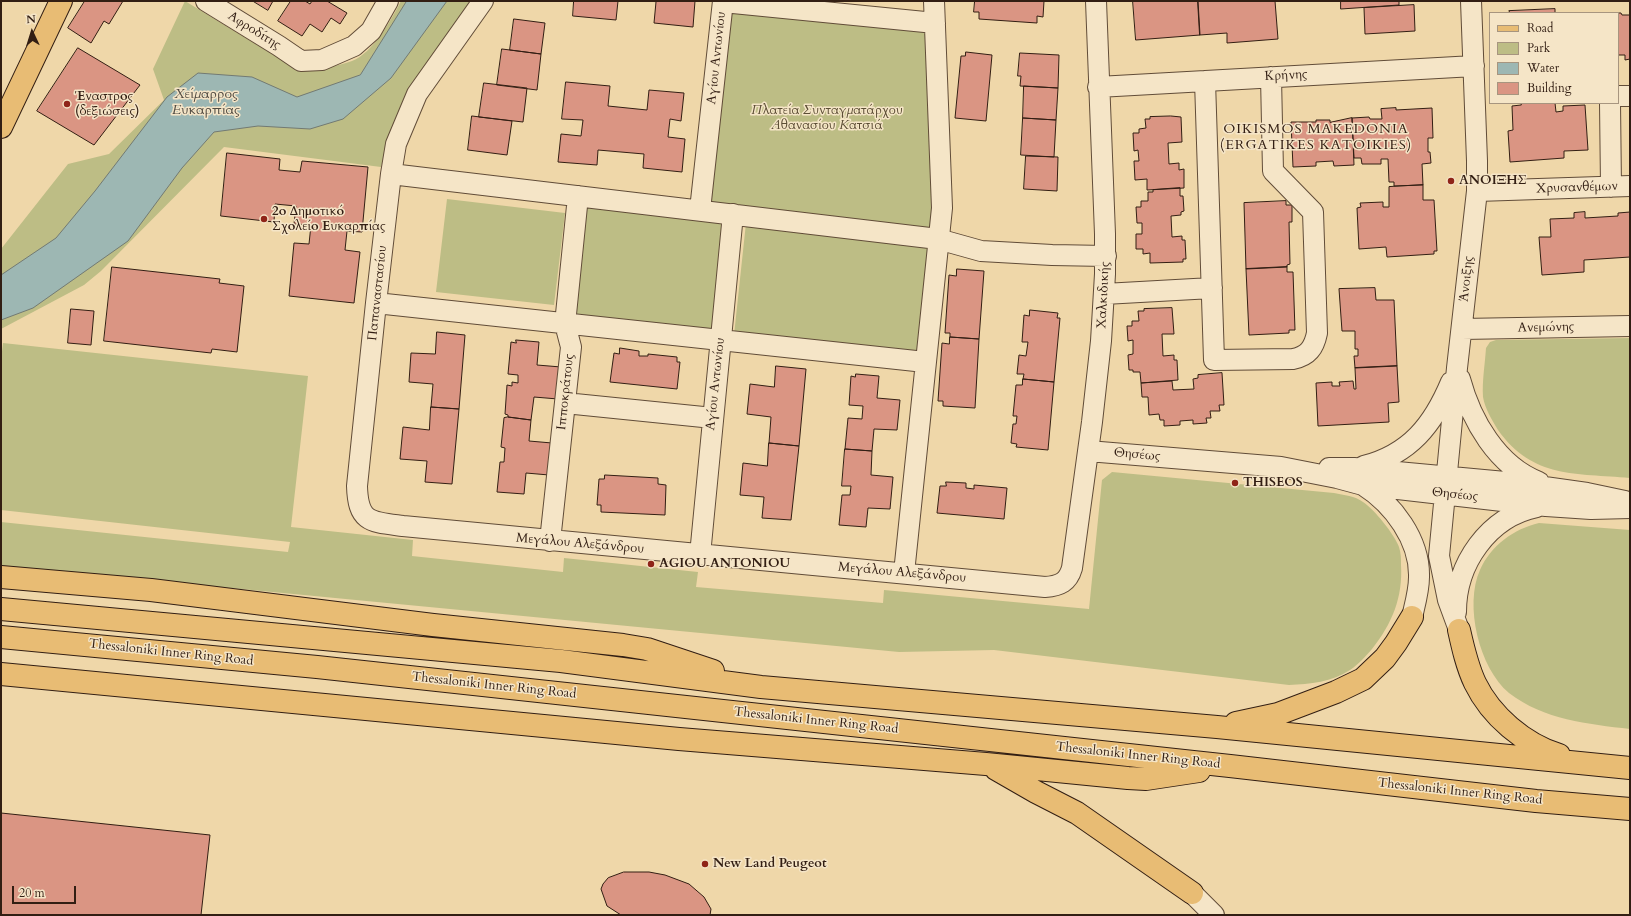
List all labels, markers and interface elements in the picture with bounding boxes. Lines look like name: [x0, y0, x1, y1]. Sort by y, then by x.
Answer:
street label: Αφροδίτης: [225, 9, 283, 53]
street label: Αγίου Αντωνίου: [704, 11, 730, 105]
north arrow: [12, 12, 52, 52]
text: N: [26, 12, 36, 27]
legend: [1489, 12, 1619, 104]
text: Road: [1527, 20, 1553, 36]
text: Park: [1527, 40, 1550, 56]
text: Water: [1527, 60, 1559, 76]
street label: Κρήνης: [1264, 67, 1308, 85]
text: Building: [1527, 80, 1571, 96]
water label: Χείμαρρος Ευκαρπίας: [172, 87, 240, 120]
place label: Έναστρος (δεξιώσεις): [75, 89, 139, 120]
marker: Έναστρος (δεξιώσεις): [62, 99, 72, 109]
park label: Πλατεία Συνταγματάρχου Αθανασίου Κατσιά: [751, 103, 903, 134]
district label: OIKISMOS MAKEDONIA (ERGATIKES KATOIKIES): [1220, 122, 1412, 154]
place label: ΑΝΟΙΞΗΣ: [1459, 173, 1527, 189]
marker: ΑΝΟΙΞΗΣ: [1446, 176, 1456, 186]
street label: Χρυσανθέμων: [1536, 179, 1618, 197]
place label: 2ο Δημοτικό Σχολείο Ευκαρπίας: [272, 204, 385, 235]
marker: 2ο Δημοτικό Σχολείο Ευκαρπίας: [259, 214, 269, 224]
street label: Παπαναστασίου: [365, 245, 391, 341]
street label: Άνοιξης: [1457, 255, 1477, 303]
street label: Χαλκιδικής: [1094, 261, 1114, 329]
street label: Ανεμώνης: [1518, 320, 1574, 336]
street label: Αγίου Αντωνίου: [703, 337, 729, 431]
street label: Ιπποκράτους: [554, 353, 578, 431]
street label: Θησέως: [1113, 445, 1161, 465]
place label: THISEOS: [1243, 475, 1303, 491]
marker: THISEOS: [1230, 478, 1240, 488]
street label: Θησέως: [1431, 485, 1479, 505]
street label: Μεγάλου Αλεξάνδρου: [515, 531, 645, 557]
place label: AGIOU ANTONIOU: [659, 556, 790, 572]
marker: AGIOU ANTONIOU: [646, 559, 656, 569]
street label: Μεγάλου Αλεξάνδρου: [837, 560, 967, 586]
street label: Thessaloniki Inner Ring Road: [88, 637, 254, 669]
street label: Thessaloniki Inner Ring Road: [411, 670, 577, 702]
street label: Thessaloniki Inner Ring Road: [733, 705, 899, 737]
street label: Thessaloniki Inner Ring Road: [1055, 740, 1221, 772]
street label: Thessaloniki Inner Ring Road: [1377, 776, 1543, 808]
place label: New Land Peugeot: [713, 856, 827, 872]
marker: New Land Peugeot: [700, 859, 710, 869]
scale bar: [14, 878, 78, 904]
text: 20 m: [19, 885, 45, 901]

